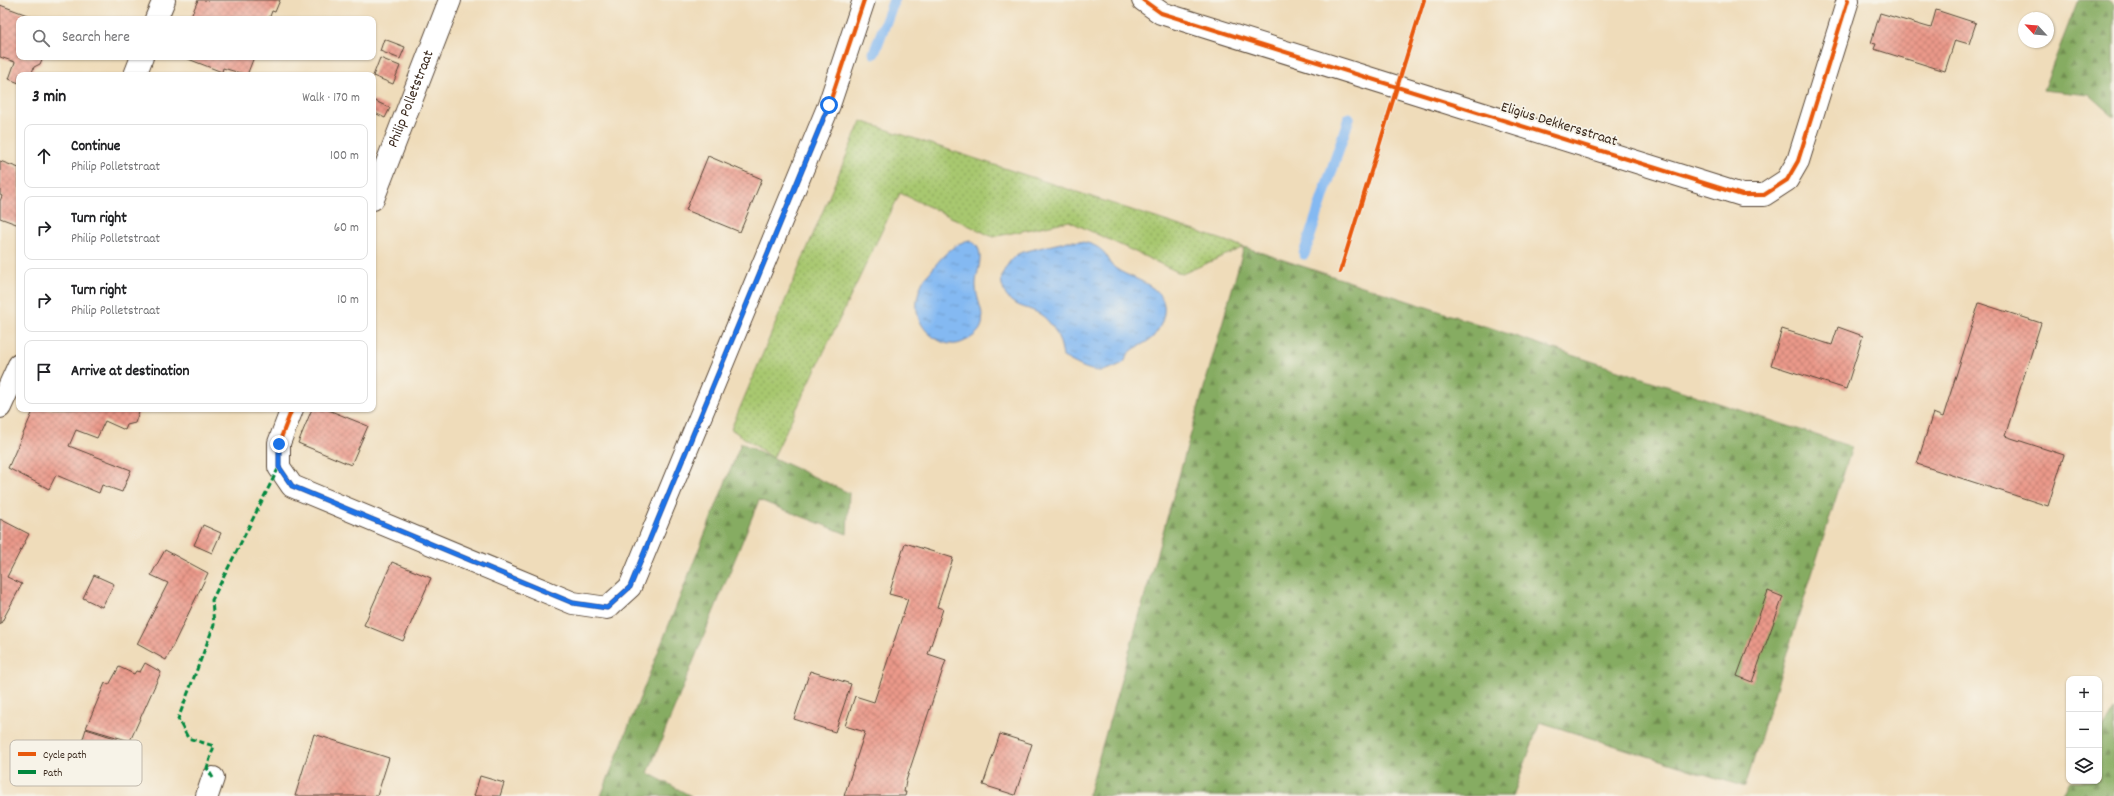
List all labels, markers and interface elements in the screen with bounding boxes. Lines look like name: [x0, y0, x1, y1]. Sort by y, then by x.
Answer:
north arrow: [2018, 12, 2054, 48]
search box: [16, 16, 376, 60]
icon: search: [30, 27, 52, 49]
text: Search here: [62, 27, 130, 49]
street label: Philip Polletstraat: [383, 47, 441, 151]
text: 3 min: [32, 86, 66, 110]
text: Walk · 170 m: [302, 89, 360, 108]
route start: [820, 96, 838, 114]
street label: Eligius Dekkersstraat: [1498, 97, 1620, 153]
text: Continue: [71, 136, 120, 158]
icon: ahead: [33, 145, 55, 167]
text: 100 m: [330, 147, 359, 166]
text: Philip Polletstraat: [71, 158, 160, 177]
text: Turn right: [71, 208, 127, 230]
icon: right: [33, 217, 55, 239]
text: 60 m: [334, 219, 359, 238]
text: Philip Polletstraat: [71, 230, 160, 249]
text: Turn right: [71, 280, 127, 302]
icon: right: [33, 289, 55, 311]
text: 10 m: [337, 291, 359, 310]
text: Philip Polletstraat: [71, 302, 160, 321]
icon: arrive: [33, 361, 55, 383]
text: Arrive at destination: [71, 361, 189, 383]
route end: [270, 435, 288, 453]
map controls: [2066, 676, 2102, 784]
button: +: [2066, 676, 2102, 712]
button: −: [2066, 712, 2102, 748]
legend: [10, 740, 142, 786]
text: Cycle path: [43, 748, 87, 764]
button: layers: [2066, 748, 2102, 784]
text: Path: [43, 766, 62, 782]

